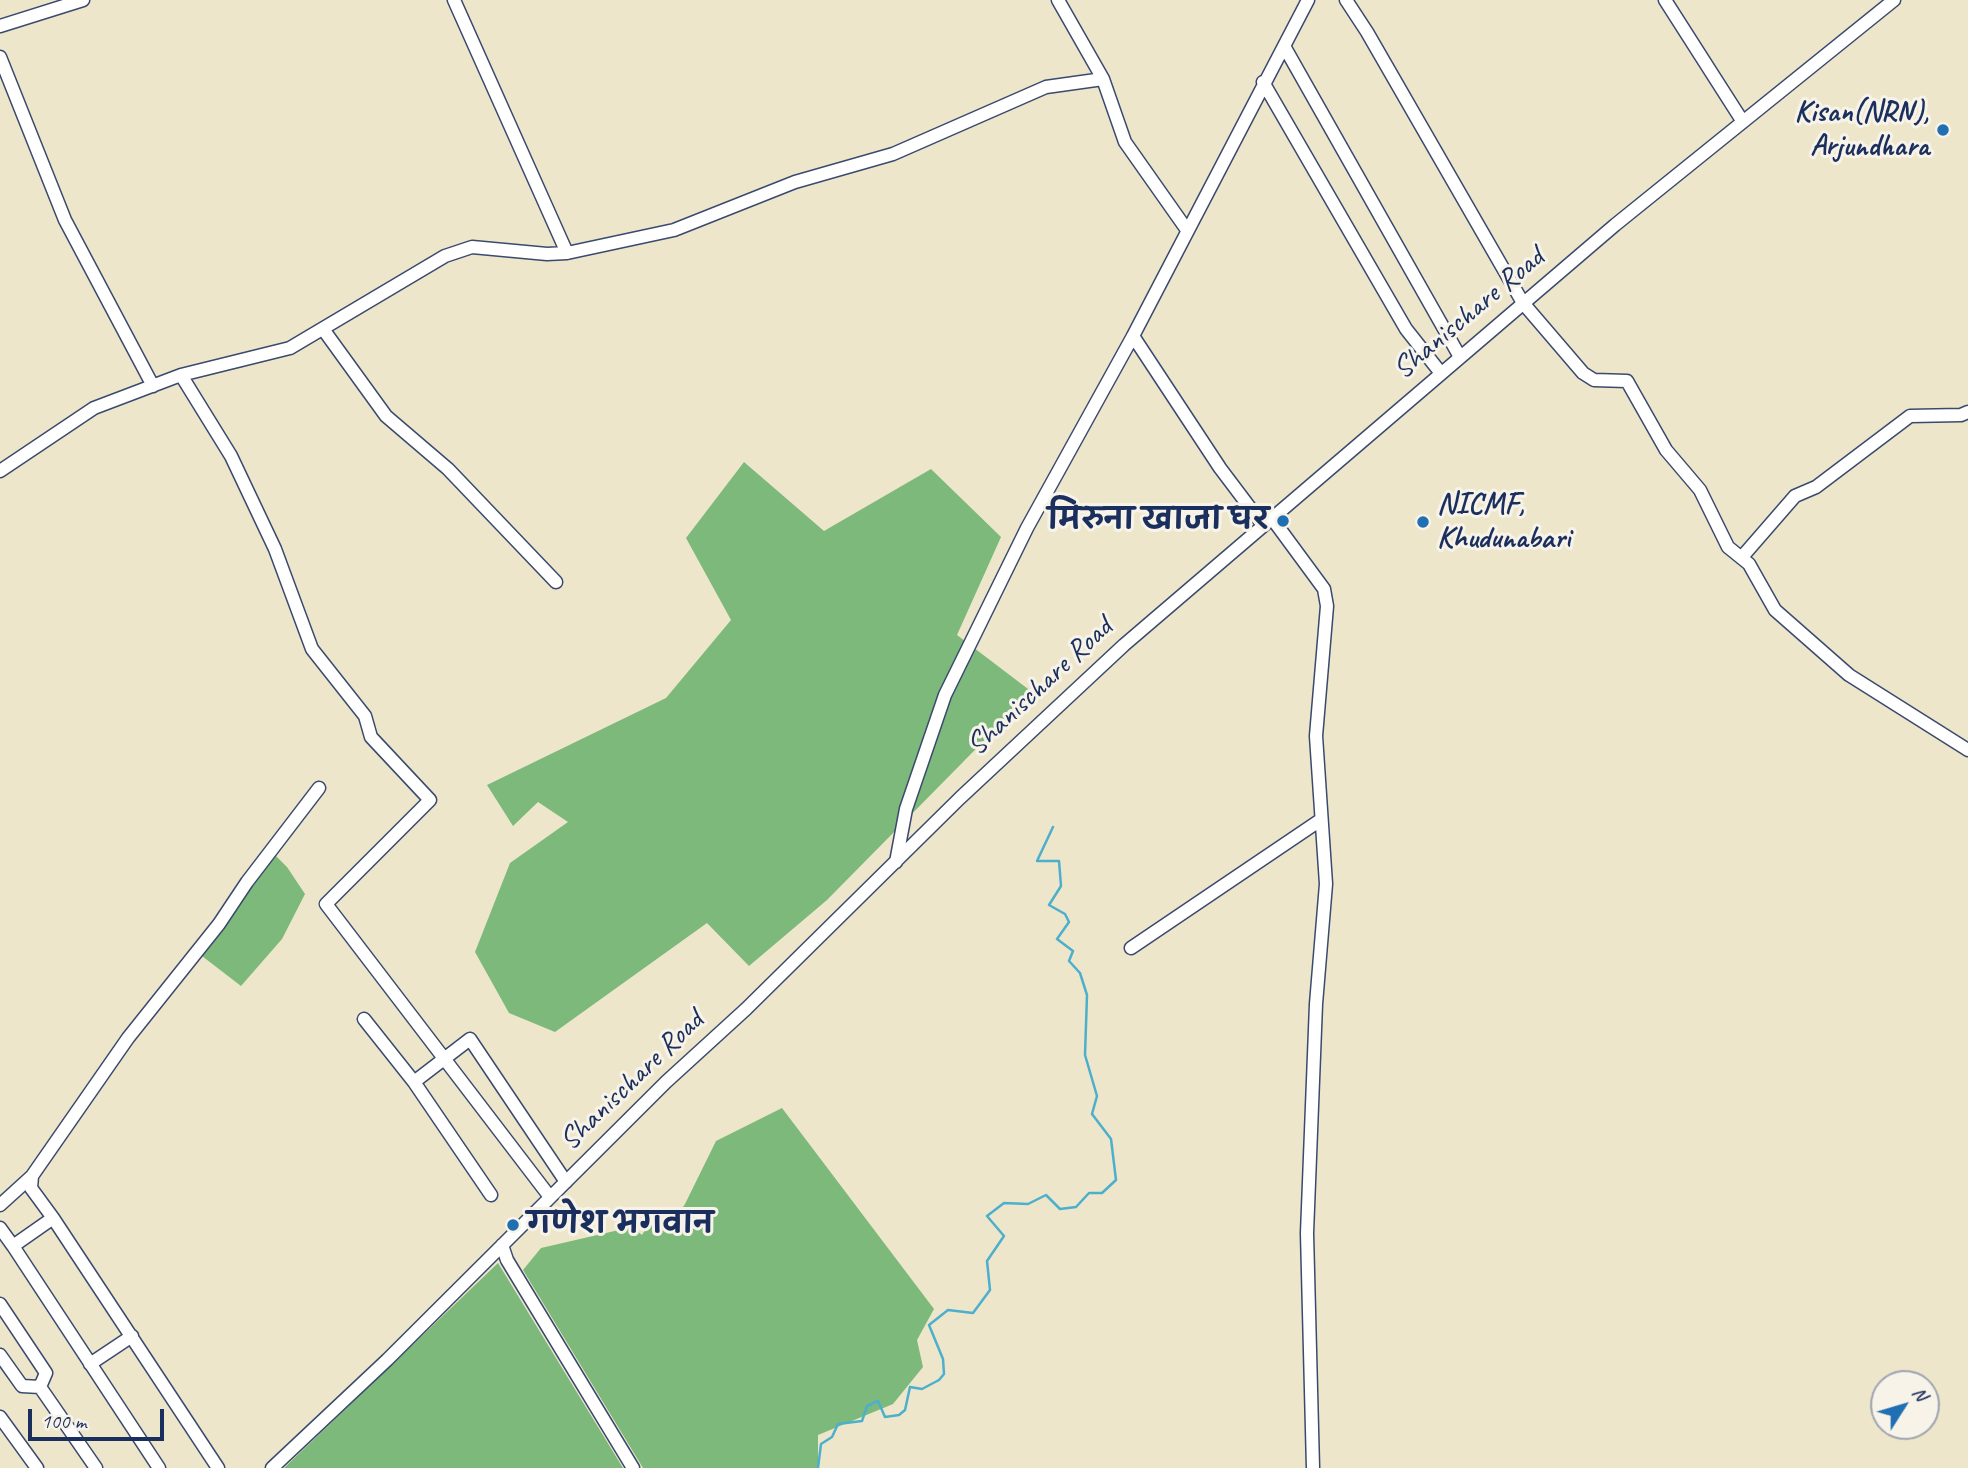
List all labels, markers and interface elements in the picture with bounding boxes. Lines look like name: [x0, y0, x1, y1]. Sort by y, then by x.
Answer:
place label: Kisan(NRN), Arjundhara: [1795, 95, 1929, 166]
marker: Kisan(NRN), Arjundhara: [1935, 122, 1951, 138]
street label: Shanischare Road: [1386, 240, 1552, 388]
place label: NICMF, Khudunabari: [1437, 487, 1570, 558]
place label: मिरुना खाजा घर: [1048, 503, 1269, 539]
marker: मिरुना खाजा घर: [1275, 513, 1291, 529]
marker: NICMF, Khudunabari: [1415, 514, 1431, 530]
street label: Shanischare Road: [960, 610, 1120, 764]
street label: Shanischare Road: [553, 1003, 711, 1159]
place label: गणेश भगवान: [527, 1207, 713, 1243]
marker: गणेश भगवान: [505, 1217, 521, 1233]
north arrow: [1870, 1370, 1940, 1440]
text: N: [1907, 1382, 1933, 1405]
scale bar: [32, 1394, 168, 1438]
text: 100 m: [41, 1408, 86, 1434]

